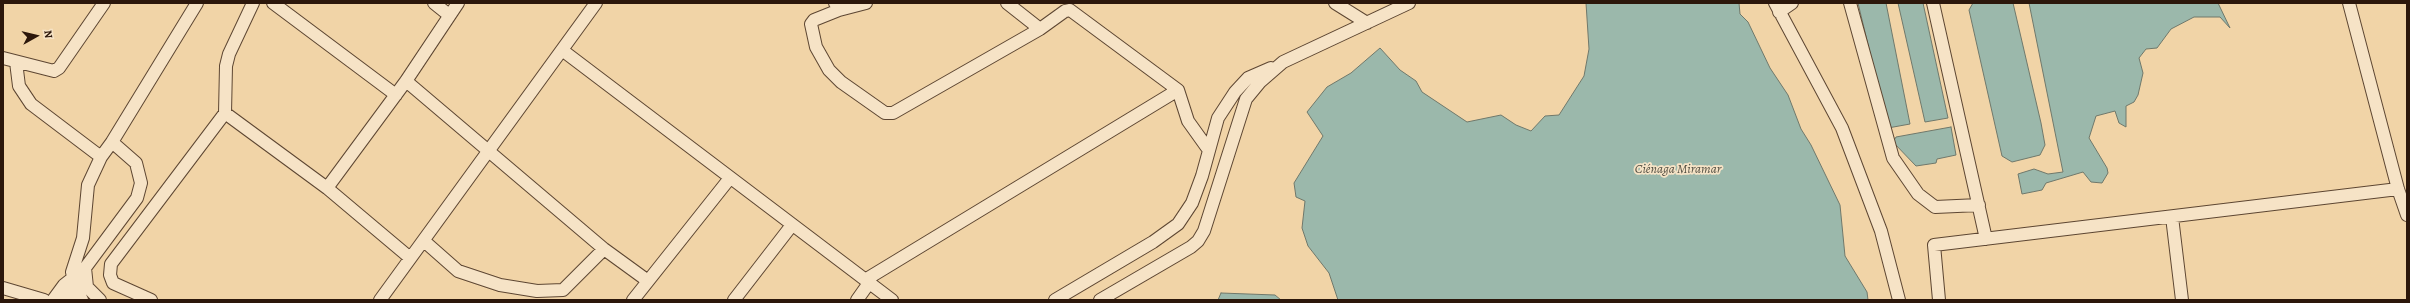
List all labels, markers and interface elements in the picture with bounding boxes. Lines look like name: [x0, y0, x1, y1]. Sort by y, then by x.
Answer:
north arrow: [16, 16, 56, 56]
text: N: [40, 29, 56, 39]
water label: Ciénaga Miramar: [1635, 162, 1721, 178]

